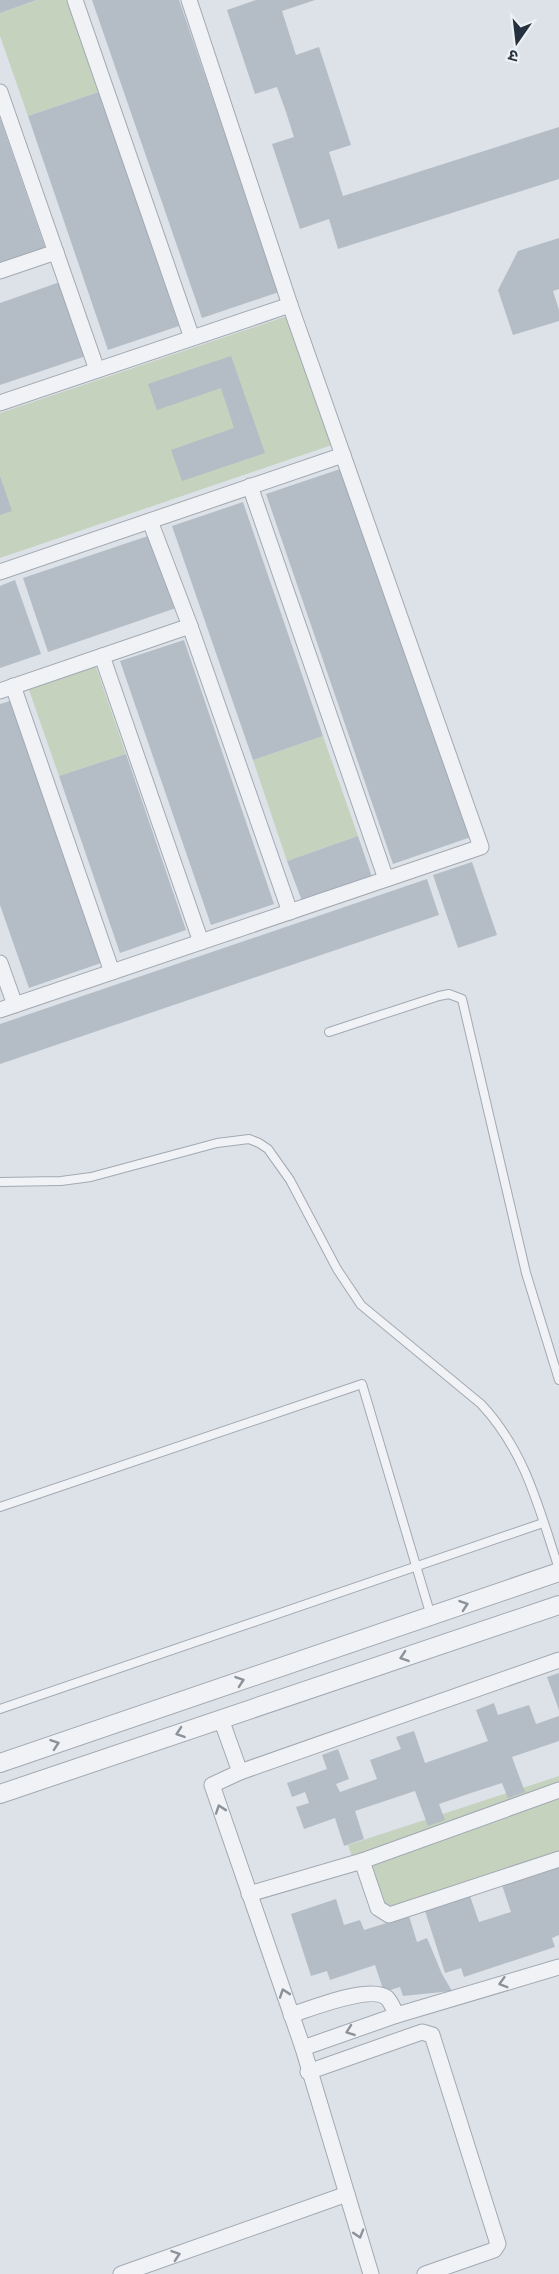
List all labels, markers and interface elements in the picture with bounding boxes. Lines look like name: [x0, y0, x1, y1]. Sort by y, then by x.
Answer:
north arrow: [487, 12, 547, 72]
text: उ: [506, 44, 521, 68]
one-way arrow: [458, 1599, 469, 1612]
one-way arrow: [399, 1650, 410, 1662]
one-way arrow: [234, 1676, 245, 1688]
one-way arrow: [175, 1726, 186, 1739]
one-way arrow: [49, 1739, 60, 1751]
one-way arrow: [215, 1804, 228, 1814]
one-way arrow: [498, 1976, 509, 1988]
one-way arrow: [278, 1988, 291, 1999]
one-way arrow: [345, 2024, 356, 2037]
one-way arrow: [352, 2228, 364, 2239]
one-way arrow: [171, 2249, 181, 2262]

